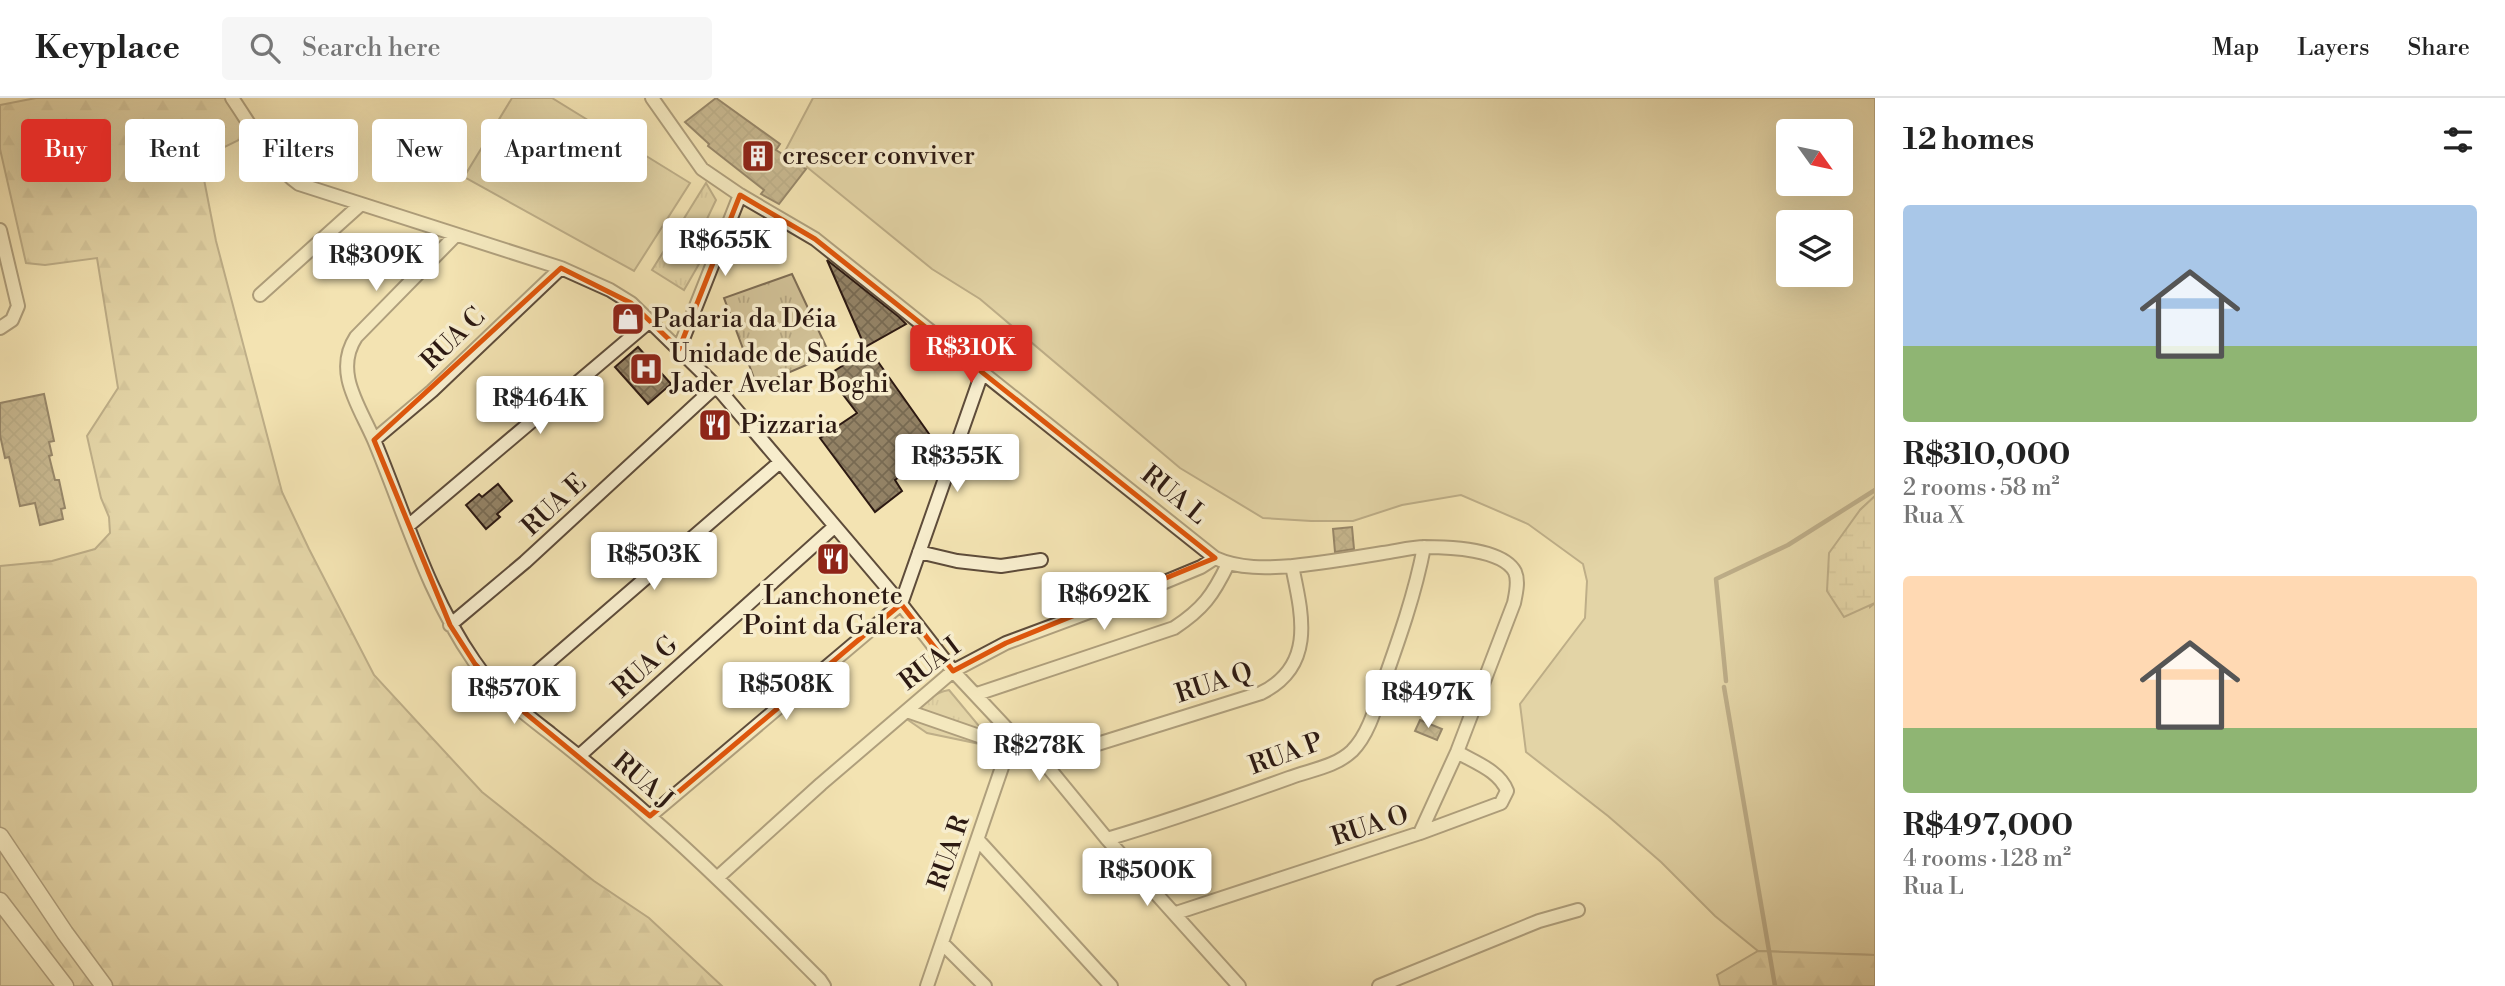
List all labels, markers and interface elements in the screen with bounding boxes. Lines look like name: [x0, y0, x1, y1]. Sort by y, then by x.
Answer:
search box: [222, 17, 712, 80]
text: Keyplace: [35, 28, 180, 69]
icon: search: [246, 29, 284, 67]
text: Search here: [302, 32, 441, 64]
text: Map: [2212, 33, 2259, 63]
text: Layers: [2297, 33, 2369, 63]
text: Share: [2407, 33, 2470, 63]
chip: Buy: [21, 119, 111, 182]
chip: Rent: [125, 119, 225, 182]
chip: Filters: [239, 119, 358, 182]
chip: New: [372, 119, 467, 182]
chip: Apartment: [481, 119, 647, 182]
north arrow: [1776, 119, 1853, 196]
map controls: [1776, 119, 1853, 287]
text: 12 homes: [1903, 121, 2034, 159]
icon: filters: [2439, 121, 2477, 159]
building icon: crescer conviver: [739, 137, 777, 175]
place label: crescer conviver: [782, 140, 975, 172]
button: layers: [1776, 210, 1853, 287]
pin: R$655K: [668, 218, 782, 278]
text: R$655K: [679, 227, 771, 255]
pin: R$309K: [319, 234, 433, 293]
text: R$309K: [329, 242, 423, 270]
icon: home: [2127, 251, 2253, 377]
shop icon: Padaria da Déia: [609, 300, 647, 338]
street label: RUA C: [414, 301, 492, 377]
place label: Padaria da Déia: [652, 303, 838, 335]
pin: R$310K: [914, 326, 1028, 385]
text: R$310K: [926, 334, 1016, 362]
place label: Unidade de Saúde Jader Avelar Boghi: [669, 338, 889, 400]
hospital icon: Unidade de Saúde Jader Avelar Boghi: [627, 350, 665, 388]
pin: R$464K: [483, 376, 597, 436]
text: R$464K: [492, 385, 588, 413]
restaurant icon: Pizzaria: [696, 406, 734, 444]
place label: Pizzaria: [740, 409, 839, 441]
pin: R$355K: [900, 434, 1014, 494]
text: R$310,000: [1903, 436, 2070, 474]
text: R$355K: [911, 443, 1003, 471]
street label: RUA L: [1134, 459, 1214, 531]
street label: RUA E: [515, 467, 593, 543]
text: 2 rooms · 58 m²: [1903, 474, 2060, 502]
text: Rua X: [1903, 502, 1964, 530]
pin: R$503K: [597, 532, 711, 592]
restaurant icon: Lanchonete Point da Galera: [814, 540, 852, 578]
text: R$503K: [607, 541, 701, 569]
pin: R$692K: [1047, 573, 1161, 632]
place label: Lanchonete Point da Galera: [743, 580, 924, 642]
text: R$692K: [1058, 581, 1150, 609]
icon: home: [2127, 622, 2253, 748]
street label: RUA G: [605, 629, 685, 705]
street label: RUA I: [893, 630, 967, 697]
street label: RUA Q: [1171, 656, 1257, 710]
pin: R$508K: [729, 662, 843, 722]
pin: R$570K: [457, 666, 571, 726]
pin: R$497K: [1371, 670, 1485, 730]
text: R$508K: [739, 671, 833, 699]
text: R$570K: [468, 675, 560, 703]
text: R$497K: [1382, 679, 1474, 707]
pin: R$278K: [982, 724, 1096, 783]
street label: RUA P: [1245, 726, 1327, 782]
text: R$278K: [993, 732, 1085, 760]
street label: RUA J: [606, 746, 680, 816]
street label: RUA O: [1327, 799, 1413, 853]
text: R$497,000: [1903, 807, 2073, 845]
street label: RUA R: [921, 811, 977, 894]
text: 4 rooms · 128 m²: [1903, 845, 2071, 873]
pin: R$500K: [1090, 848, 1204, 908]
text: R$500K: [1098, 857, 1196, 885]
text: Rua L: [1903, 873, 1964, 901]

